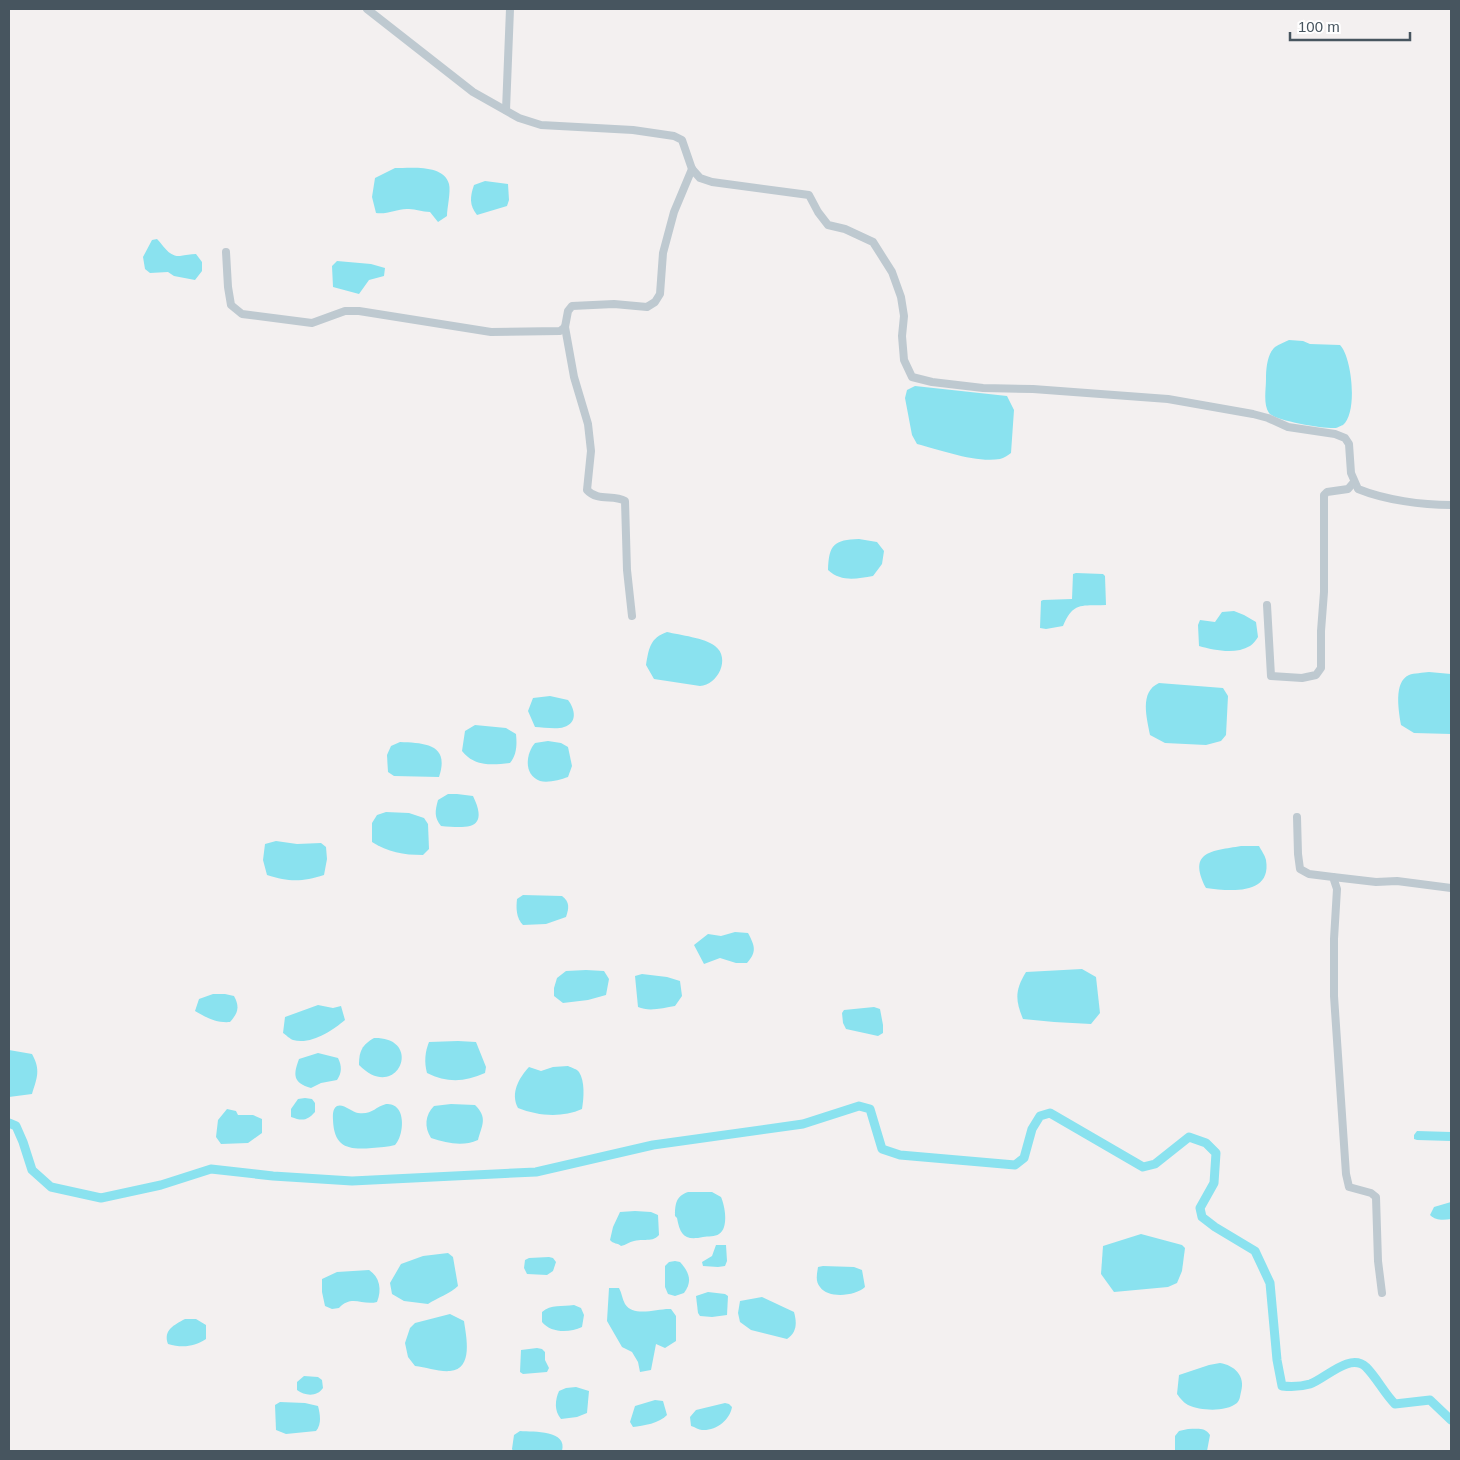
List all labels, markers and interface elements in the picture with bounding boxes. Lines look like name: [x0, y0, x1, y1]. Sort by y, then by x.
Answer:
scale bar: [1290, 10, 1410, 42]
text: 100 m: [1298, 18, 1340, 35]

